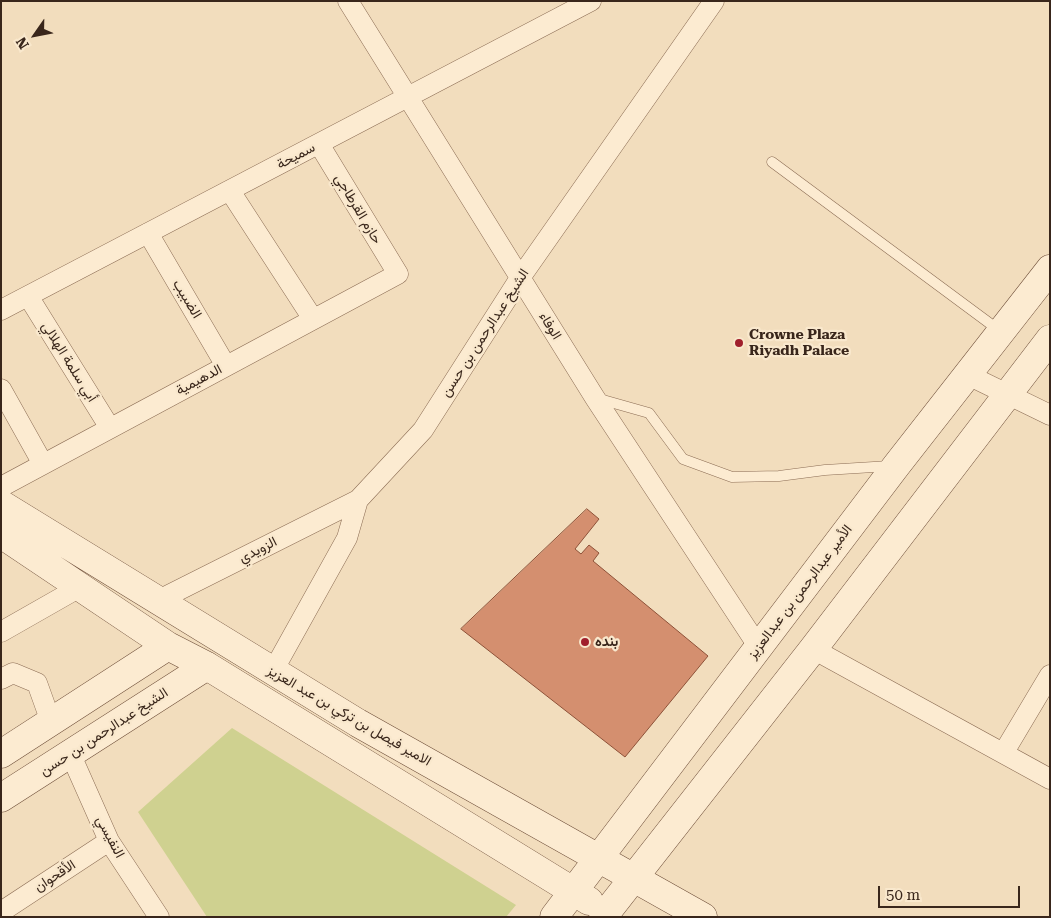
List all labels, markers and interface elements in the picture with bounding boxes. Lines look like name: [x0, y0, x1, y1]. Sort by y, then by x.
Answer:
north arrow: [10, 10, 60, 60]
text: N: [13, 34, 32, 52]
street label: سميحة: [274, 139, 318, 173]
street label: حازم القرطاجي: [331, 171, 385, 247]
street label: الشيخ عبدالرحمن بن حسن: [437, 266, 533, 400]
street label: الضبيب: [169, 277, 205, 321]
street label: الوفاء: [535, 309, 565, 343]
street label: أبي سلمة الهلالي: [38, 319, 100, 405]
place label: Crowne Plaza Riyadh Palace: [749, 327, 849, 360]
marker: Crowne Plaza Riyadh Palace: [733, 337, 745, 349]
street label: الدهيمية: [173, 361, 225, 399]
street label: الأمير عبدالرحمن بن عبدالعزيز: [744, 522, 856, 662]
street label: الزويدي: [236, 533, 280, 567]
place label: بنده: [595, 634, 618, 650]
marker: بنده: [579, 636, 591, 648]
street label: الامير فيصل بن تركي بن عبد العزيز: [264, 662, 434, 770]
street label: الشيخ عبدالرحمن بن حسن: [37, 684, 171, 780]
street label: النفيسي: [92, 813, 128, 861]
street label: الأقحوان: [31, 856, 79, 896]
scale bar: [881, 876, 1024, 908]
text: 50 m: [886, 886, 920, 904]

